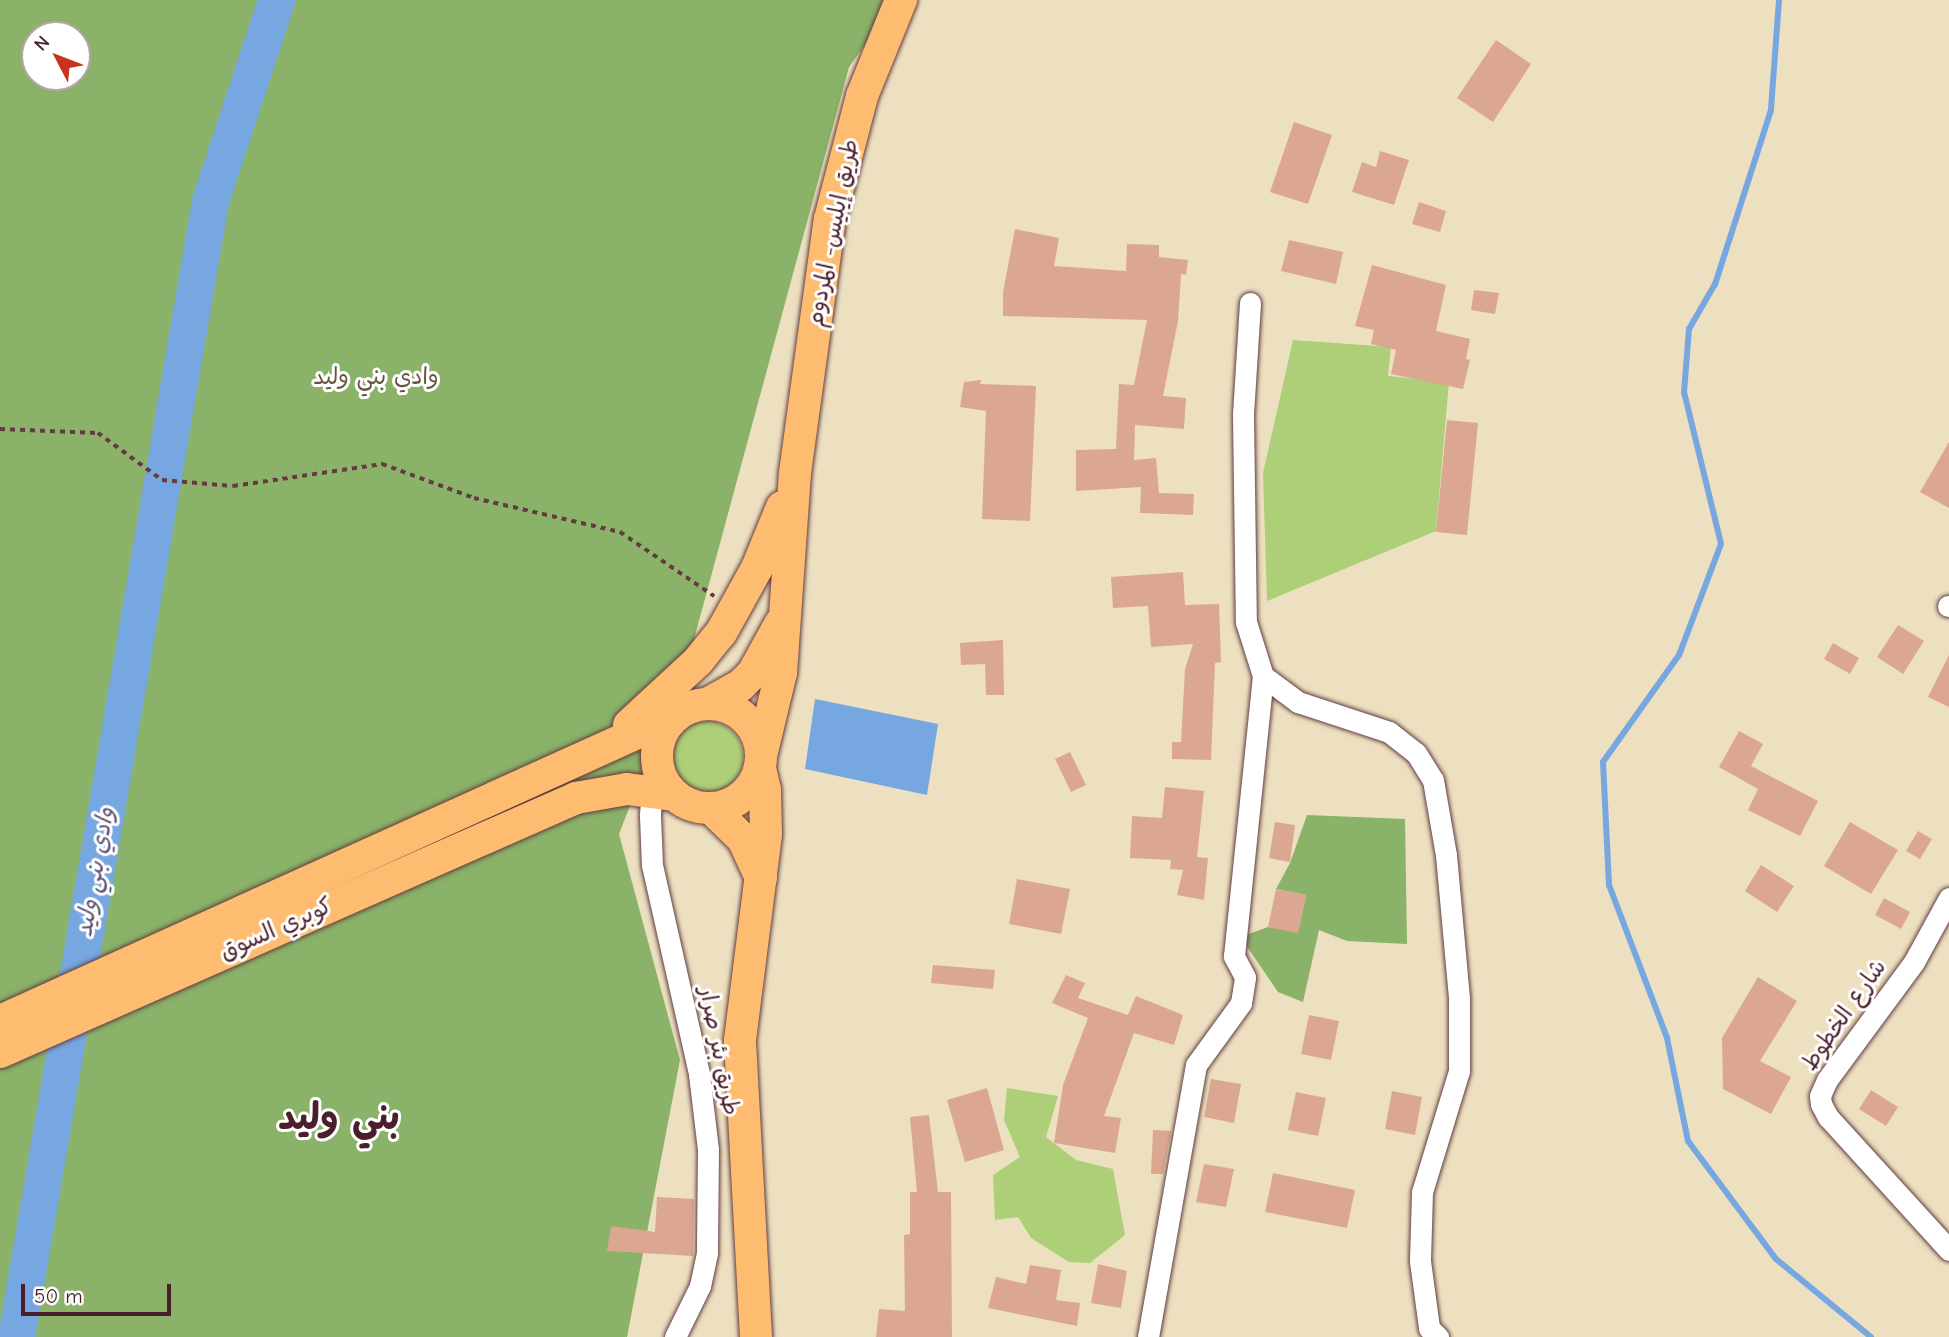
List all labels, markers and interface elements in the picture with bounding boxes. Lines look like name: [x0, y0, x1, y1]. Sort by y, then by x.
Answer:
north arrow: [21, 21, 91, 91]
text: N: [30, 31, 54, 55]
street label: طريق إيليس- المردوم: [801, 137, 865, 329]
park label: وادي بني وليد: [313, 363, 439, 391]
water label: وادي بني وليد: [69, 805, 121, 939]
street label: كوبري السوق: [216, 892, 336, 966]
street label: شارع الخطوط: [1796, 954, 1892, 1076]
street label: طريق بئر صرار: [693, 984, 745, 1118]
district label: بني وليد: [278, 1095, 400, 1139]
scale bar: [24, 1270, 175, 1314]
text: 50 m: [34, 1284, 83, 1308]

